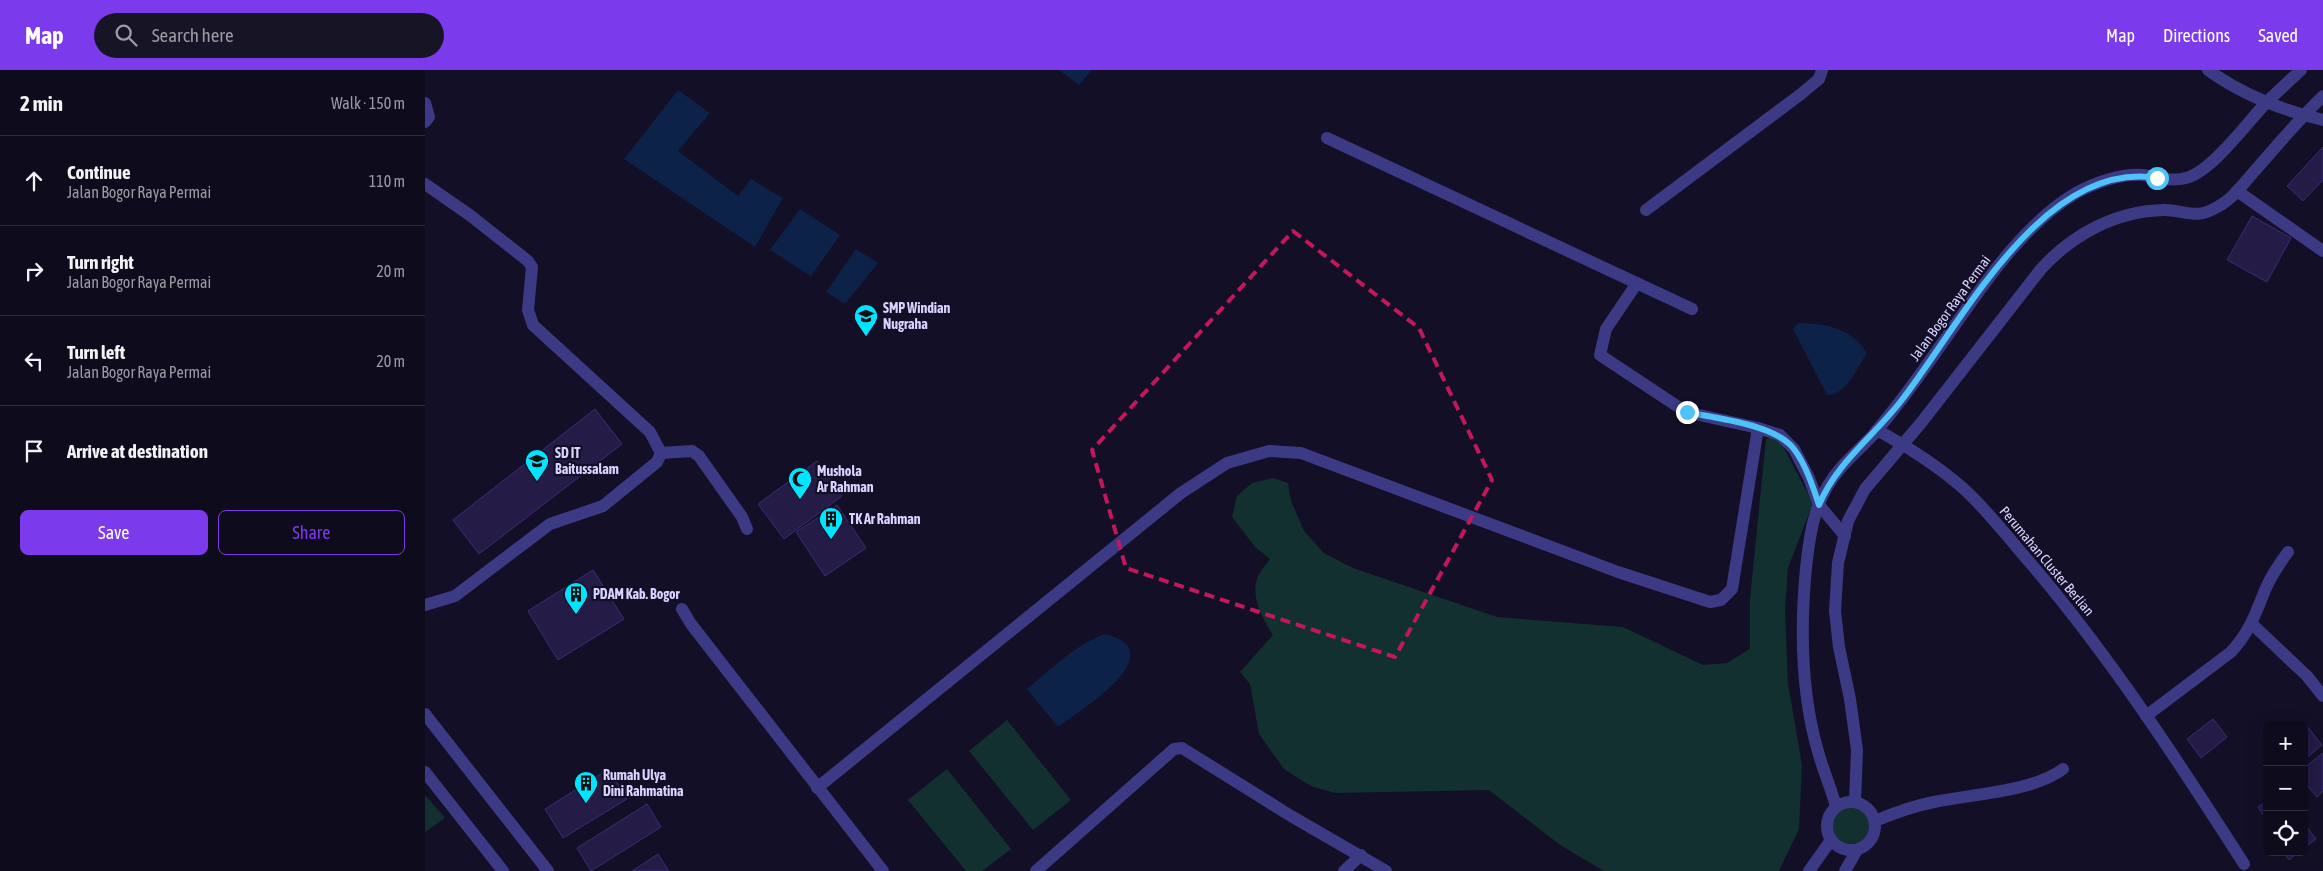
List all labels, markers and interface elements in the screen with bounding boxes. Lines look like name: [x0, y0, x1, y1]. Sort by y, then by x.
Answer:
search box: [94, 13, 444, 58]
icon: search: [112, 21, 140, 49]
text: Map: [25, 22, 64, 49]
text: Search here: [152, 24, 234, 46]
text: Map: [2106, 25, 2135, 46]
text: Directions: [2163, 25, 2230, 46]
text: Saved: [2258, 25, 2298, 46]
text: 2 min: [20, 91, 63, 115]
text: Walk · 150 m: [331, 94, 405, 112]
text: Continue: [67, 161, 131, 183]
icon: ahead: [20, 167, 48, 195]
route start: [2146, 167, 2169, 190]
text: 110 m: [369, 172, 405, 190]
text: Jalan Bogor Raya Permai: [67, 183, 211, 201]
text: Turn right: [67, 251, 134, 273]
street label: Jalan Bogor Raya Permai: [1906, 252, 1994, 364]
icon: right: [20, 257, 48, 285]
text: 20 m: [376, 262, 405, 280]
text: Jalan Bogor Raya Permai: [67, 273, 211, 291]
place label: SMP Windian Nugraha: [883, 300, 951, 332]
school or university icon: SMP Windian Nugraha: [853, 303, 879, 337]
text: Turn left: [67, 341, 125, 363]
icon: left: [20, 347, 48, 375]
text: 20 m: [376, 352, 405, 370]
text: Jalan Bogor Raya Permai: [67, 363, 211, 381]
route end: [1676, 401, 1699, 424]
icon: arrive: [20, 437, 48, 465]
text: Arrive at destination: [67, 440, 208, 462]
place label: SD IT Baitussalam: [555, 445, 619, 477]
school or university icon: SD IT Baitussalam: [524, 448, 550, 482]
place label: Mushola Ar Rahman: [816, 463, 874, 495]
mosque icon: Mushola Ar Rahman: [787, 466, 813, 500]
street label: Perumahan Cluster Berlian: [1997, 503, 2097, 619]
building icon: TK Ar Rahman: [818, 506, 844, 540]
button: Save: [20, 510, 208, 555]
button: Share: [218, 510, 405, 555]
place label: TK Ar Rahman: [849, 511, 921, 527]
building icon: PDAM Kab. Bogor: [563, 581, 589, 615]
place label: PDAM Kab. Bogor: [593, 586, 681, 602]
map controls: [2263, 721, 2308, 856]
button: +: [2263, 721, 2308, 766]
button: −: [2263, 766, 2308, 811]
place label: Rumah Ulya Dini Rahmatina: [603, 767, 684, 799]
building icon: Rumah Ulya Dini Rahmatina: [573, 770, 599, 804]
button: locate: [2263, 811, 2308, 856]

